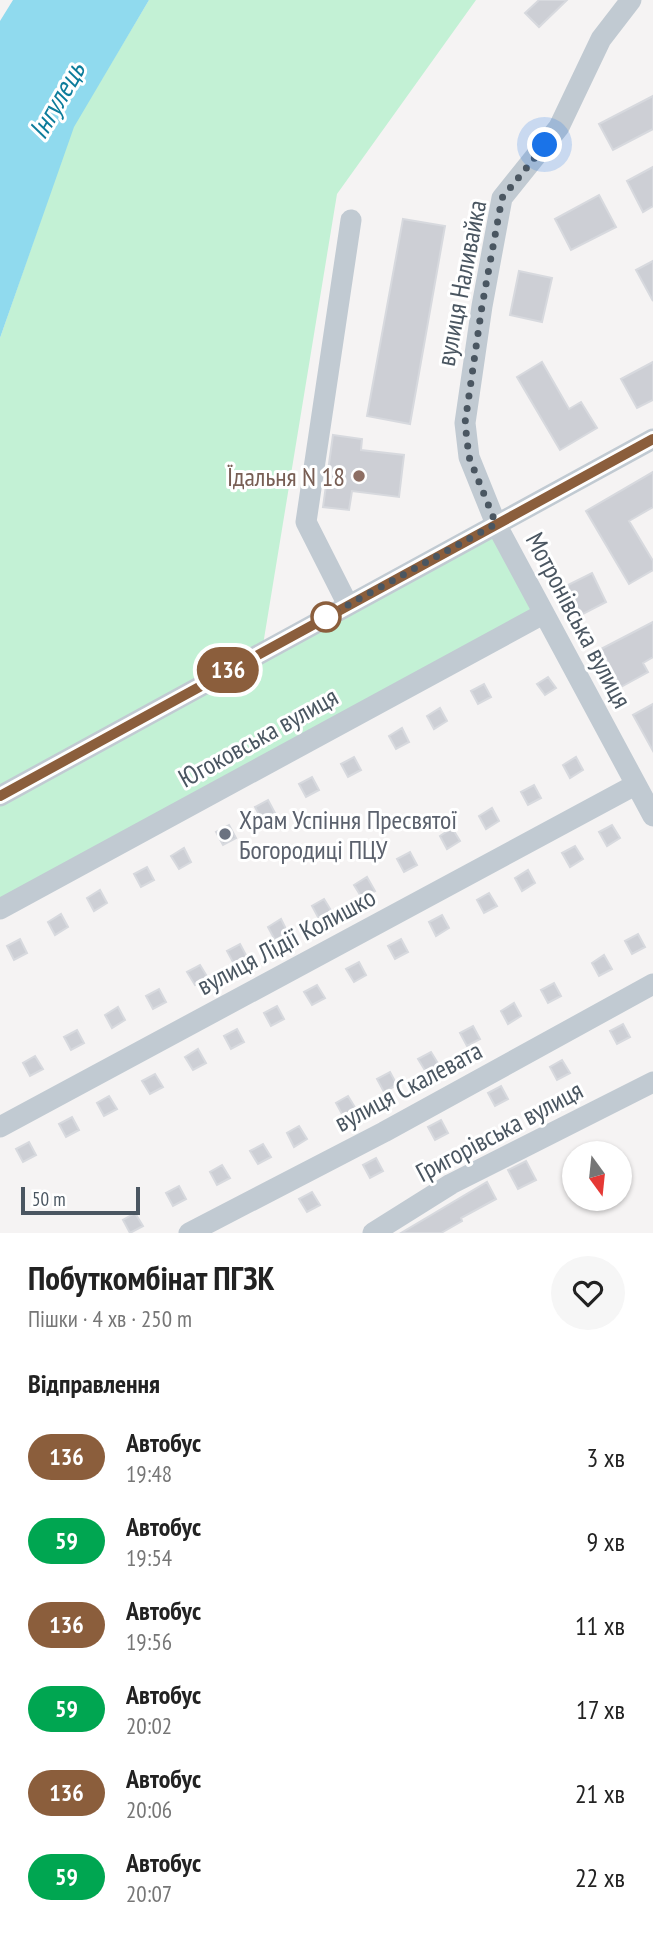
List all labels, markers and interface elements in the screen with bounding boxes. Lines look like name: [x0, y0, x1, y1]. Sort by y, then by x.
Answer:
water label: Інгулець: [19, 54, 93, 145]
your location: [527, 127, 562, 162]
street label: вулиця Наливайка: [429, 197, 493, 369]
place label: Їдальня N 18: [227, 460, 345, 493]
marker: Їдальня N 18: [351, 468, 367, 484]
street label: Мотронівська вулиця: [519, 526, 639, 714]
unlabelled marker: [311, 602, 341, 632]
line badge: 136: [188, 647, 268, 693]
text: 136: [211, 654, 245, 685]
street label: Югоковська вулиця: [172, 680, 344, 794]
place label: Храм Успіння Пресвятої Богородиці ПЦУ: [239, 803, 457, 866]
marker: Храм Успіння Пресвятої Богородиці ПЦУ: [217, 826, 233, 842]
street label: вулиця Лідії Колишко: [191, 880, 381, 1002]
street label: вулиця Скалевата: [329, 1033, 487, 1139]
street label: Григорівська вулиця: [410, 1073, 588, 1189]
north arrow: [562, 1141, 632, 1211]
map controls: [562, 1141, 632, 1211]
scale bar: [21, 1184, 140, 1216]
text: 50 m: [32, 1187, 66, 1211]
text: Побуткомбінат ПГЗК: [28, 1256, 275, 1299]
button: heart: [551, 1256, 625, 1330]
text: Пішки · 4 хв · 250 m: [28, 1304, 192, 1333]
text: Відправлення: [28, 1367, 160, 1400]
text: Автобус: [126, 1426, 201, 1459]
text: 136: [49, 1441, 84, 1472]
text: 3 хв: [587, 1441, 625, 1474]
text: 19:48: [126, 1459, 172, 1488]
text: Автобус: [126, 1510, 201, 1543]
text: 59: [55, 1525, 78, 1556]
text: 9 хв: [587, 1525, 625, 1558]
text: 19:54: [126, 1543, 172, 1572]
text: Автобус: [126, 1594, 201, 1627]
text: 136: [49, 1609, 84, 1640]
text: 11 хв: [575, 1609, 625, 1642]
text: 19:56: [126, 1627, 172, 1656]
text: Автобус: [126, 1678, 201, 1711]
text: 59: [55, 1693, 78, 1724]
text: 17 хв: [576, 1693, 625, 1726]
text: 20:02: [126, 1711, 172, 1740]
text: Автобус: [126, 1762, 201, 1795]
text: 136: [49, 1777, 84, 1808]
text: 21 хв: [575, 1777, 625, 1810]
text: 20:06: [126, 1795, 172, 1824]
text: Автобус: [126, 1846, 201, 1879]
text: 59: [55, 1861, 78, 1892]
text: 22 хв: [575, 1861, 625, 1894]
text: 20:07: [126, 1879, 172, 1908]

